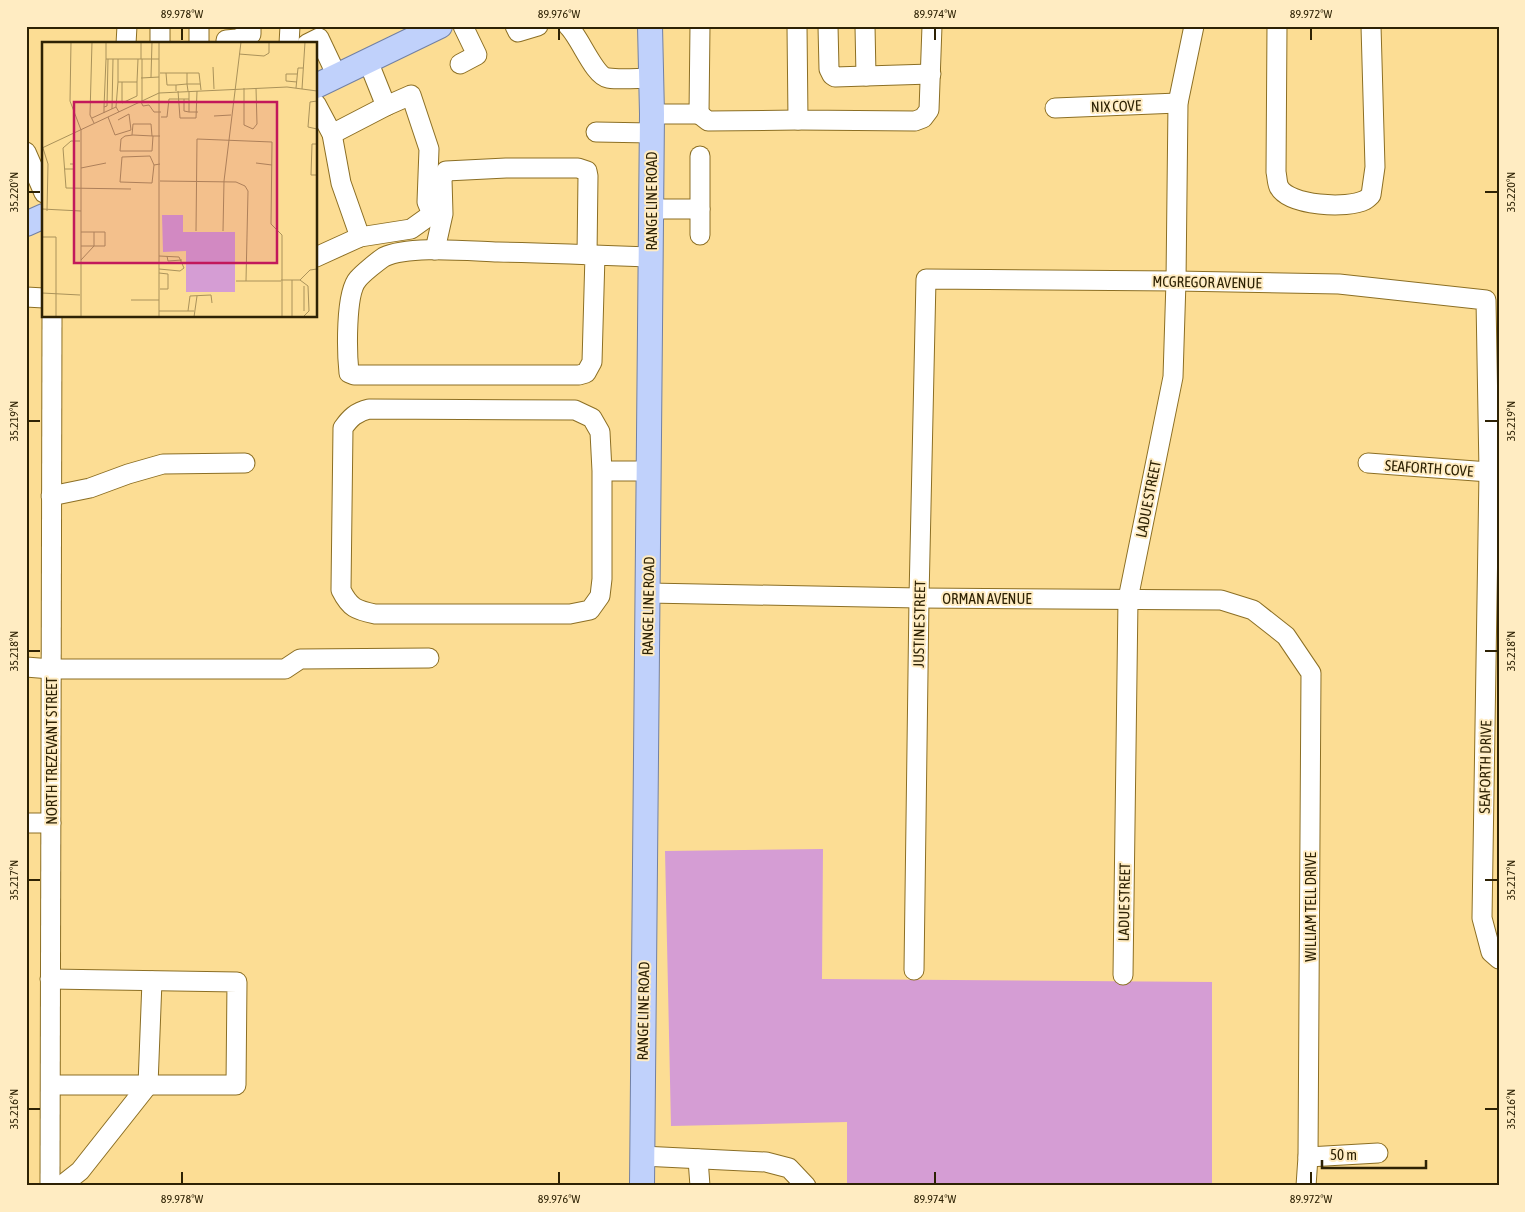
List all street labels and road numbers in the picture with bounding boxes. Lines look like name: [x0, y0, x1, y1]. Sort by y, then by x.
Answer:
street label: NIX COVE: [1091, 97, 1142, 115]
street label: RANGE LINE ROAD: [643, 152, 660, 250]
street label: MCGREGOR AVENUE: [1152, 273, 1262, 291]
street label: SEAFORTH COVE: [1384, 456, 1474, 480]
street label: LADUE STREET: [1132, 458, 1164, 539]
street label: RANGE LINE ROAD: [639, 556, 657, 656]
street label: JUSTINE STREET: [910, 580, 928, 668]
street label: ORMAN AVENUE: [942, 590, 1032, 607]
street label: NORTH TREZEVANT STREET: [43, 677, 60, 825]
street label: SEAFORTH DRIVE: [1476, 720, 1494, 814]
street label: WILLIAM TELL DRIVE: [1302, 852, 1319, 962]
street label: LADUE STREET: [1115, 862, 1133, 941]
street label: RANGE LINE ROAD: [634, 961, 652, 1061]

